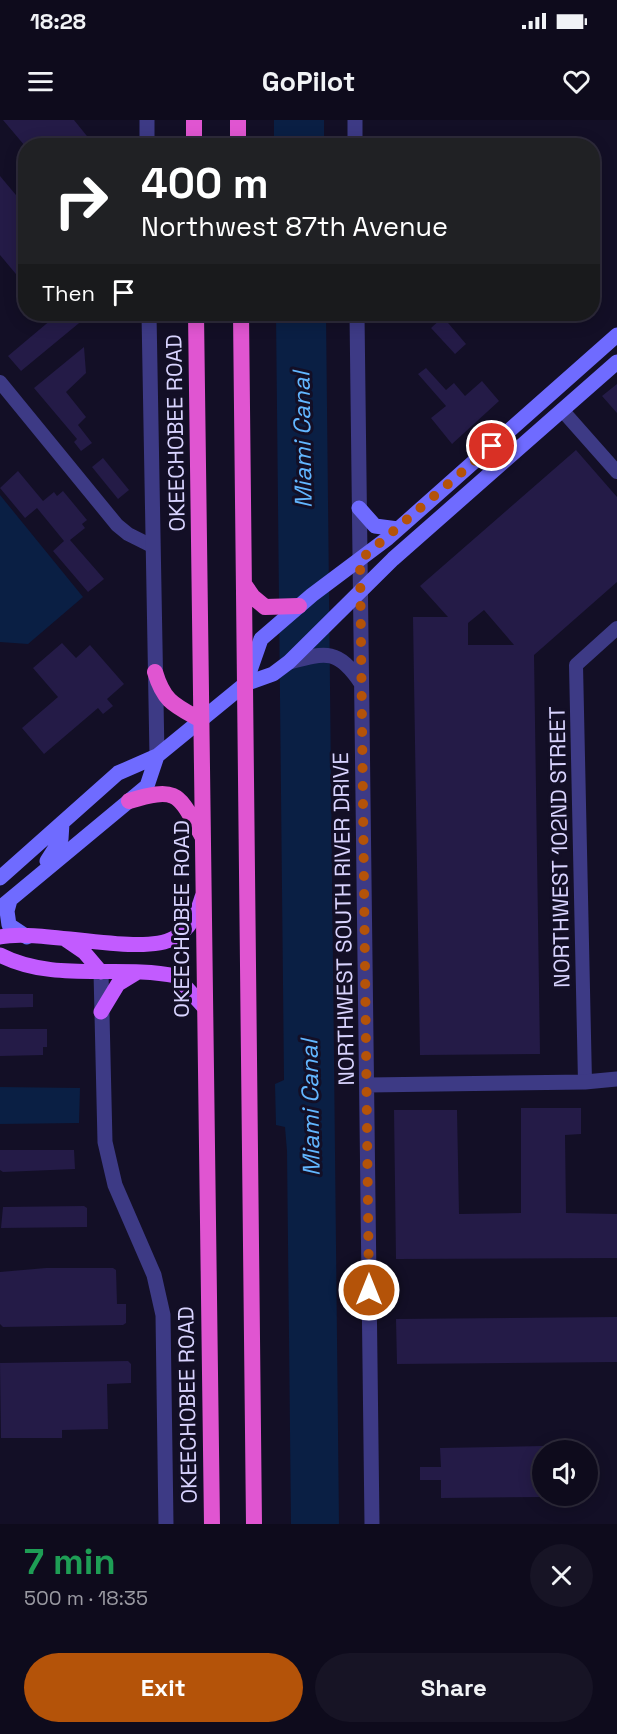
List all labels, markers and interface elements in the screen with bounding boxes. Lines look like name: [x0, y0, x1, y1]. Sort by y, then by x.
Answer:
text: 18:28: [30, 7, 86, 35]
text: GoPilot: [262, 64, 355, 99]
icon: menu: [24, 65, 57, 98]
icon: heart: [560, 65, 593, 98]
text: 400 m: [141, 157, 269, 210]
icon: right: [42, 162, 120, 240]
text: Northwest 87th Avenue: [141, 209, 448, 244]
icon: arrive: [107, 276, 140, 309]
text: Then: [42, 279, 95, 307]
street label: OKEECHOBEE ROAD: [159, 334, 191, 532]
water label: Miami Canal: [285, 368, 319, 509]
pin: [466, 420, 517, 471]
icon: arrive: [475, 429, 508, 462]
street label: NORTHWEST 102ND STREET: [543, 706, 575, 988]
street label: NORTHWEST SOUTH RIVER DRIVE: [326, 752, 360, 1086]
street label: OKEECHOBEE ROAD: [167, 820, 195, 1018]
water label: Miami Canal: [293, 1036, 327, 1177]
position arrow: [337, 1258, 401, 1322]
street label: OKEECHOBEE ROAD: [171, 1306, 203, 1504]
map controls: [532, 1440, 598, 1506]
button: sound: [532, 1440, 598, 1506]
text: 7 min: [24, 1539, 116, 1585]
button: close: [530, 1544, 593, 1607]
text: 500 m · 18:35: [24, 1585, 148, 1611]
button: Exit: [24, 1653, 303, 1722]
button: Share: [315, 1653, 593, 1722]

